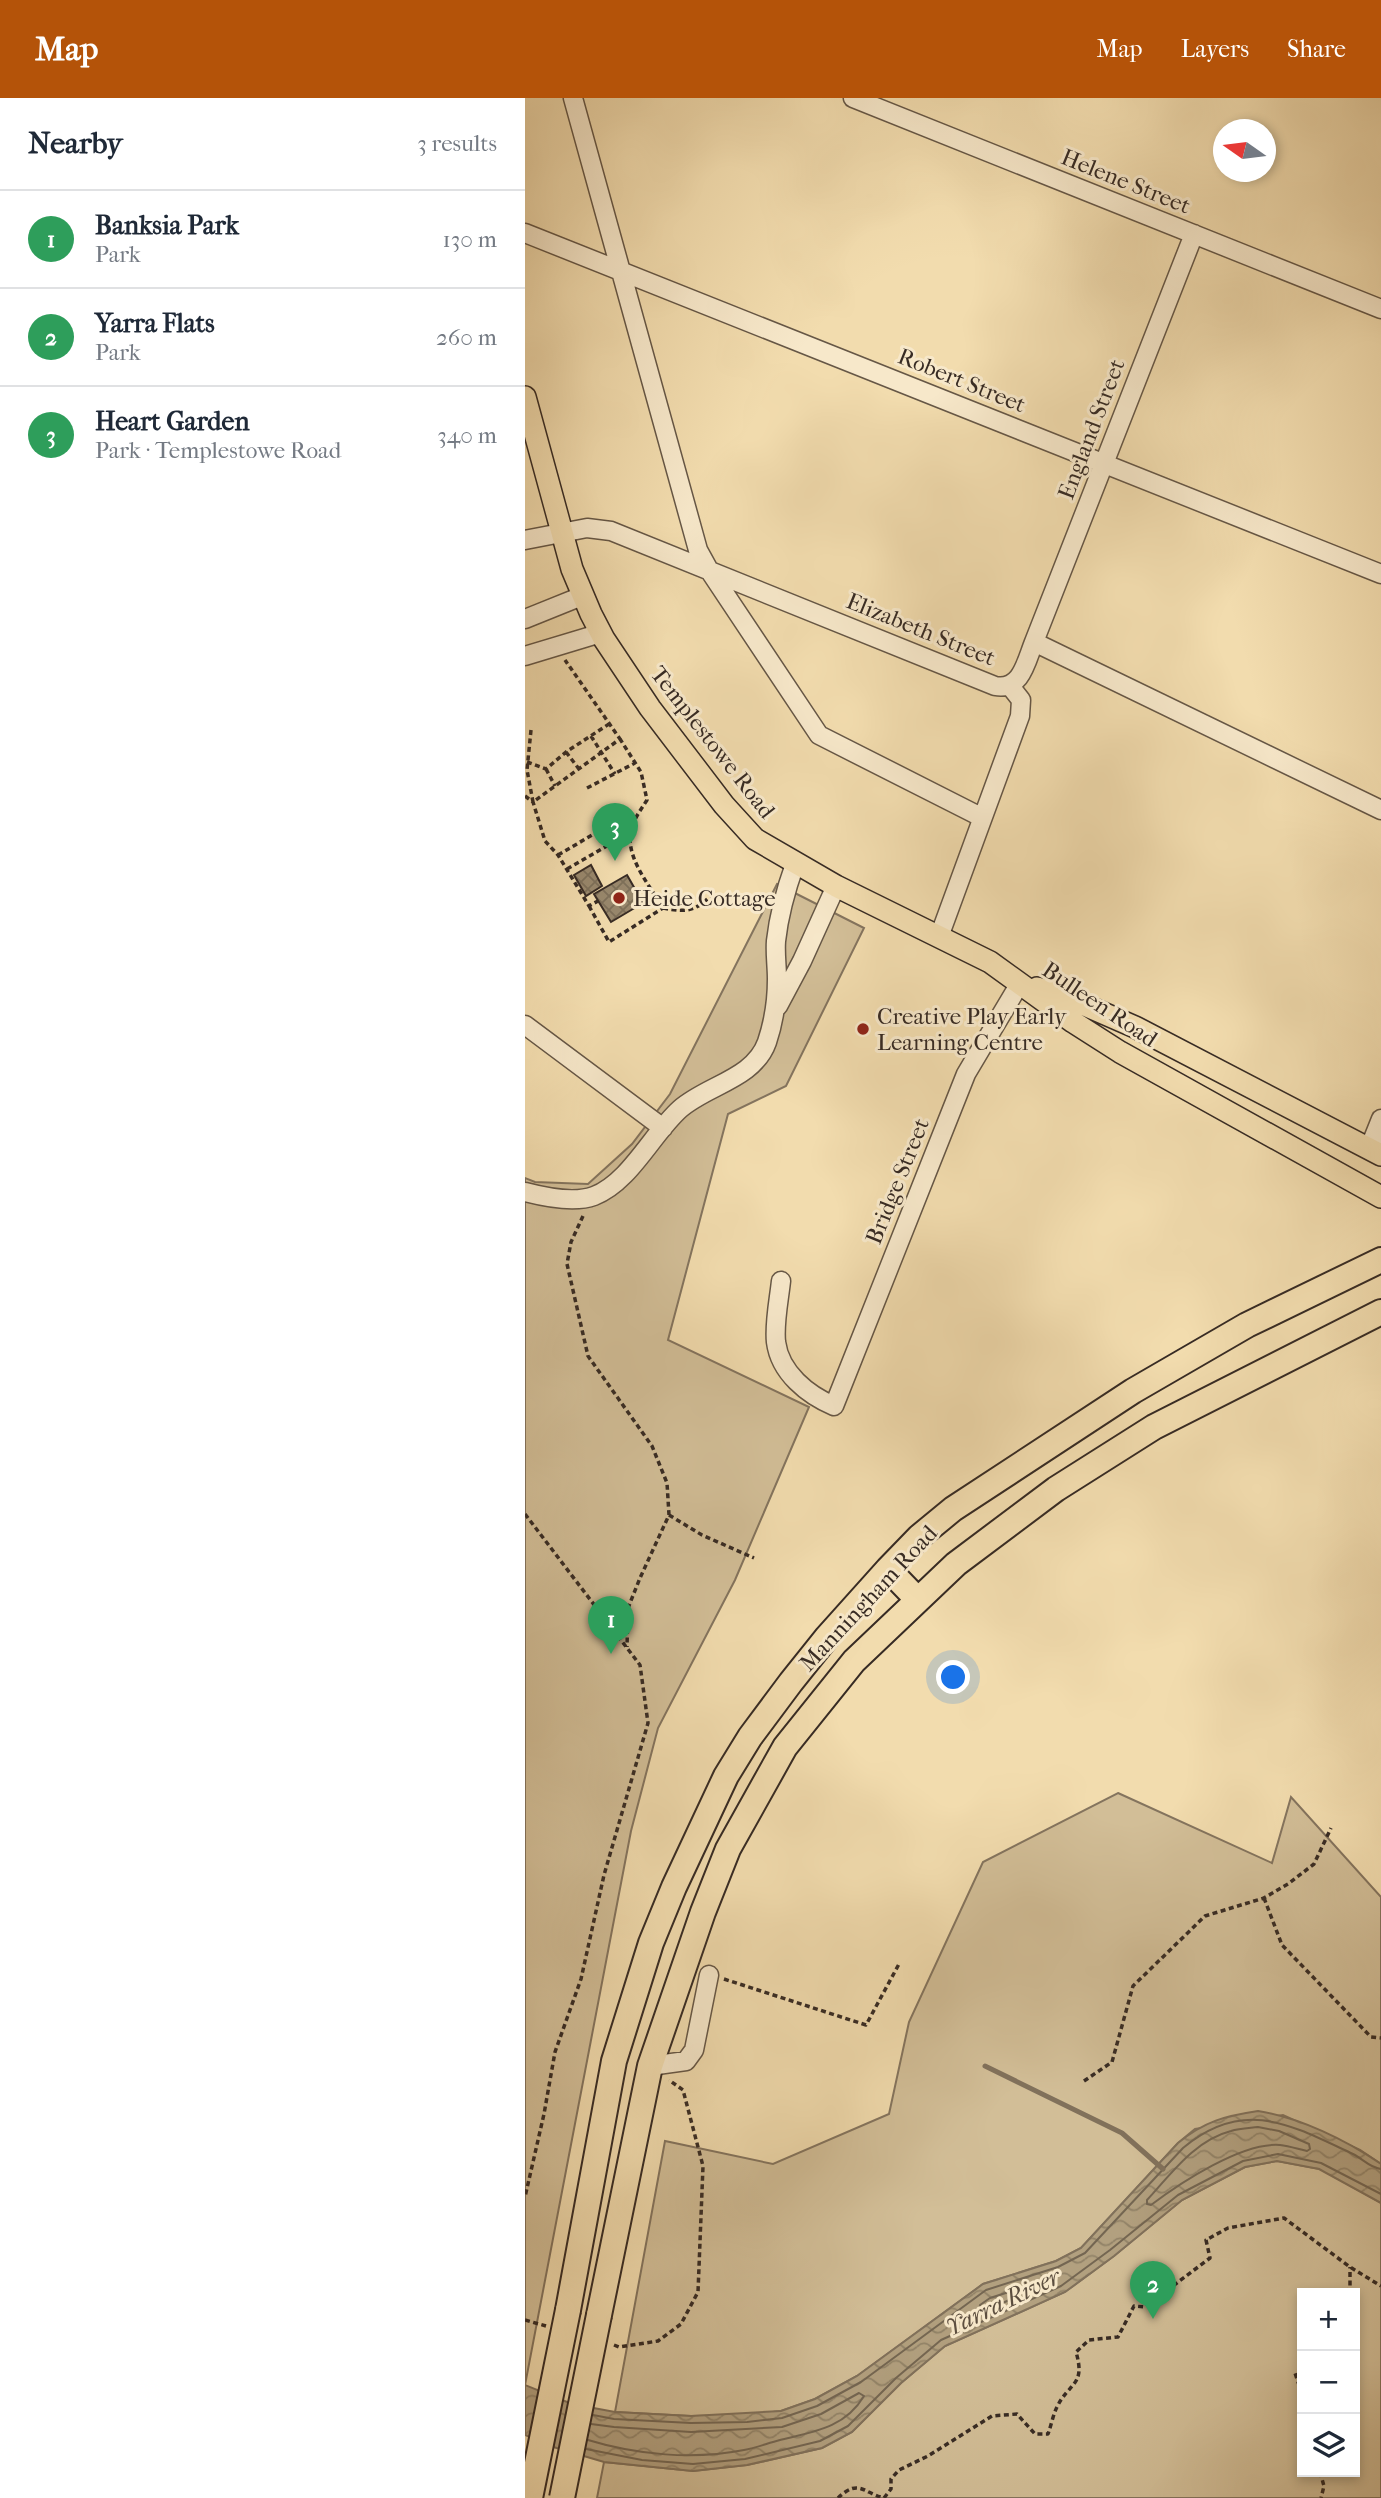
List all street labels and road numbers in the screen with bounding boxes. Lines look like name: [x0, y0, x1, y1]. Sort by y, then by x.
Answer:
street label: Helene Street: [1057, 143, 1194, 220]
street label: Robert Street: [894, 343, 1030, 418]
street label: England Street: [1052, 355, 1131, 503]
street label: Elizabeth Street: [842, 587, 999, 672]
street label: Templestowe Road: [645, 661, 781, 824]
street label: Bulleen Road: [1037, 956, 1163, 1053]
street label: Bridge Street: [860, 1114, 935, 1248]
street label: Manningham Road: [794, 1519, 943, 1677]

